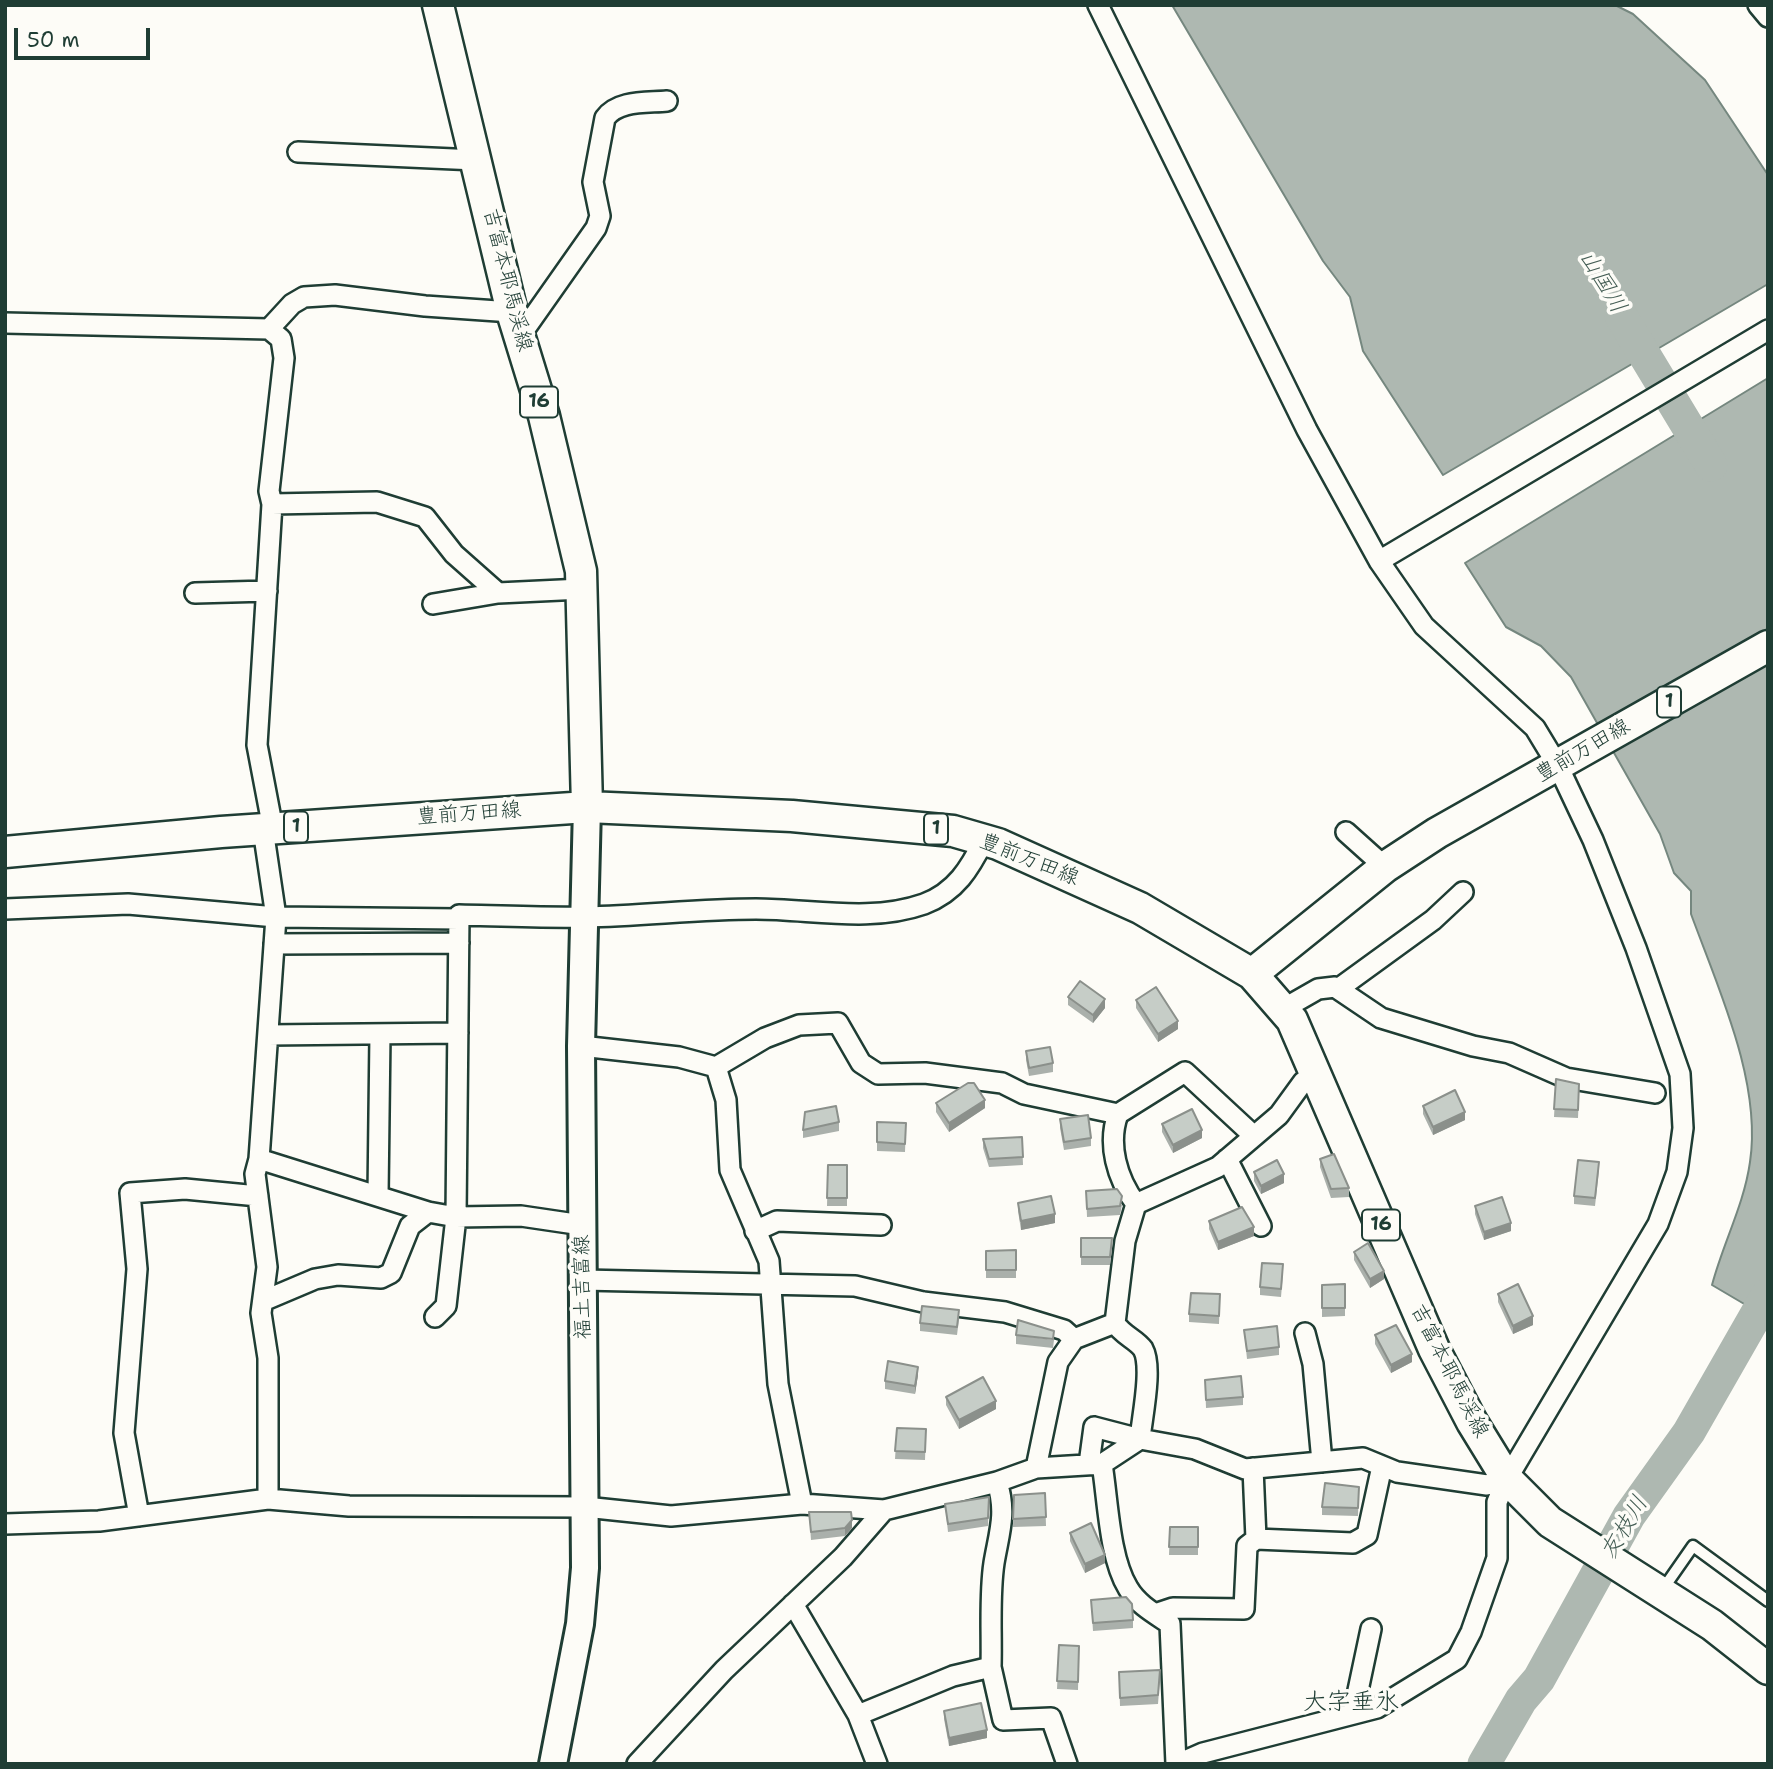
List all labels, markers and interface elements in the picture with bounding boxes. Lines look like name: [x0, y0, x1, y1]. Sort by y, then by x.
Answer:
scale bar: [18, 14, 154, 58]
text: 50 m: [27, 26, 80, 54]
street label: 吉富本耶馬渓線: [477, 206, 537, 354]
water label: 山国川: [1572, 245, 1632, 319]
road number: 16: [520, 386, 558, 418]
road number: 1: [1657, 687, 1681, 718]
street label: 豊前万田線: [1531, 714, 1635, 788]
street label: 豊前万田線: [416, 798, 522, 830]
road number: 1: [284, 812, 308, 842]
road number: 1: [924, 814, 948, 844]
street label: 豊前万田線: [976, 829, 1082, 891]
road number: 16: [1362, 1210, 1400, 1240]
street label: 福土吉富線: [569, 1234, 597, 1340]
street label: 吉富本耶馬渓線: [1404, 1300, 1494, 1442]
water label: 友枝川: [1595, 1491, 1655, 1565]
district label: 大字垂水: [1303, 1689, 1399, 1717]

